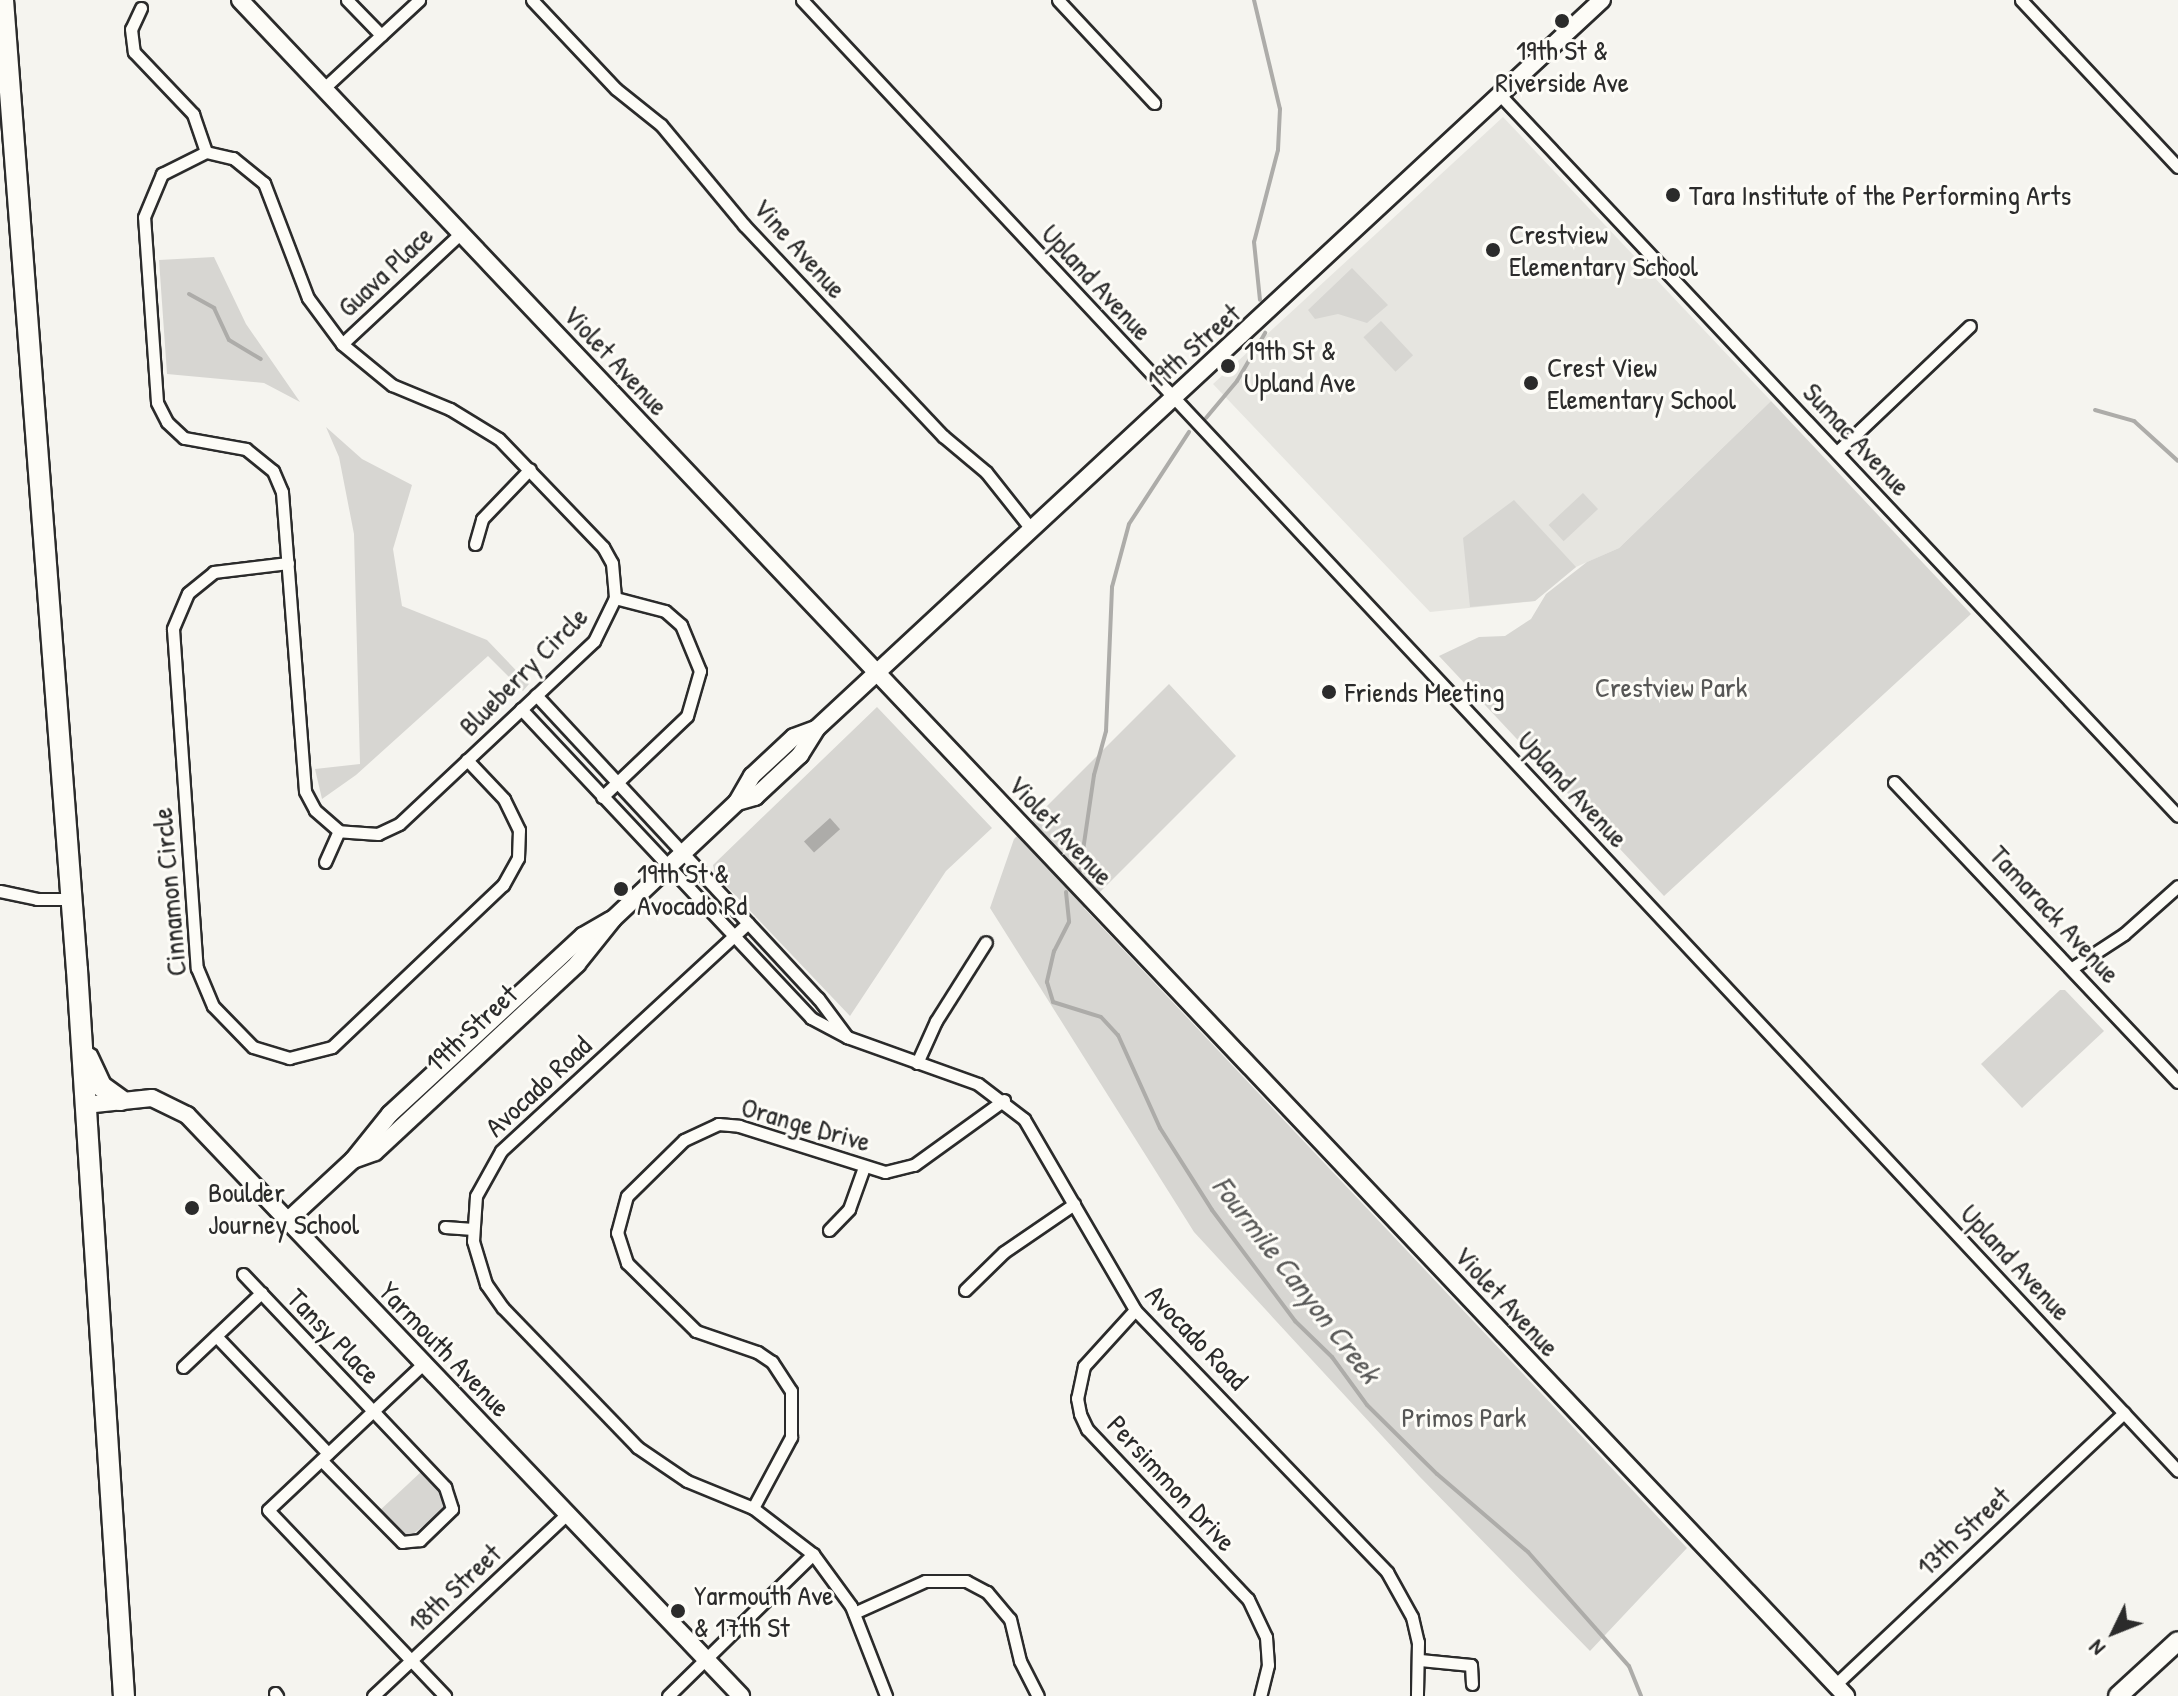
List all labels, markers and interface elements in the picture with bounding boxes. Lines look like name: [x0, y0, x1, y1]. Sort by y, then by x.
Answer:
marker: 19th St & Riverside Ave: [1553, 12, 1571, 30]
place label: 19th St & Riverside Ave: [1495, 33, 1629, 99]
place label: Tara Institute of the Performing Arts: [1689, 178, 2071, 212]
marker: Tara Institute of the Performing Arts: [1664, 186, 1682, 204]
street label: Vine Avenue: [746, 191, 854, 305]
street label: Upland Avenue: [1035, 217, 1159, 347]
place label: Crestview Elementary School: [1509, 217, 1698, 283]
street label: Guava Place: [330, 218, 440, 324]
marker: Crestview Elementary School: [1484, 241, 1502, 259]
street label: 19th Street: [1139, 296, 1247, 396]
street label: Violet Avenue: [556, 298, 676, 422]
place label: 19th St & Upland Ave: [1244, 333, 1356, 399]
place label: Crest View Elementary School: [1547, 350, 1736, 416]
marker: 19th St & Upland Ave: [1219, 357, 1237, 375]
marker: Crest View Elementary School: [1522, 374, 1540, 392]
street label: Sumac Avenue: [1796, 375, 1918, 503]
street label: Blueberry Circle: [452, 600, 594, 742]
park label: Crestview Park: [1595, 670, 1747, 704]
place label: Friends Meeting: [1345, 675, 1504, 709]
marker: Friends Meeting: [1320, 683, 1338, 701]
street label: Upland Avenue: [1511, 724, 1635, 854]
street label: Violet Avenue: [1001, 768, 1121, 892]
street label: Cinnamon Circle: [145, 806, 193, 978]
street label: Tamarack Avenue: [1983, 838, 2127, 990]
place label: 19th St & Avocado Rd: [637, 856, 747, 922]
marker: 19th St & Avocado Rd: [612, 880, 630, 898]
street label: 19th Street: [418, 977, 524, 1079]
street label: Avocado Road: [478, 1029, 598, 1143]
street label: Orange Drive: [738, 1090, 874, 1158]
water label: Fourmile Canyon Creek: [1205, 1169, 1389, 1389]
place label: Boulder Journey School: [208, 1175, 359, 1241]
street label: Upland Avenue: [1954, 1197, 2078, 1327]
marker: Boulder Journey School: [183, 1199, 201, 1217]
street label: Violet Avenue: [1447, 1239, 1567, 1363]
street label: Yarmouth Avenue: [372, 1275, 518, 1423]
street label: Avocado Road: [1139, 1278, 1255, 1396]
street label: Tansy Place: [280, 1281, 388, 1391]
park label: Primos Park: [1402, 1400, 1526, 1434]
street label: Persimmon Drive: [1101, 1408, 1243, 1558]
street label: 13th Street: [1909, 1479, 2017, 1583]
street label: 18th Street: [400, 1536, 508, 1640]
place label: Yarmouth Ave & 17th St: [694, 1578, 833, 1644]
north arrow: [2074, 1592, 2154, 1672]
marker: Yarmouth Ave & 17th St: [669, 1602, 687, 1620]
text: N: [2081, 1634, 2111, 1663]

